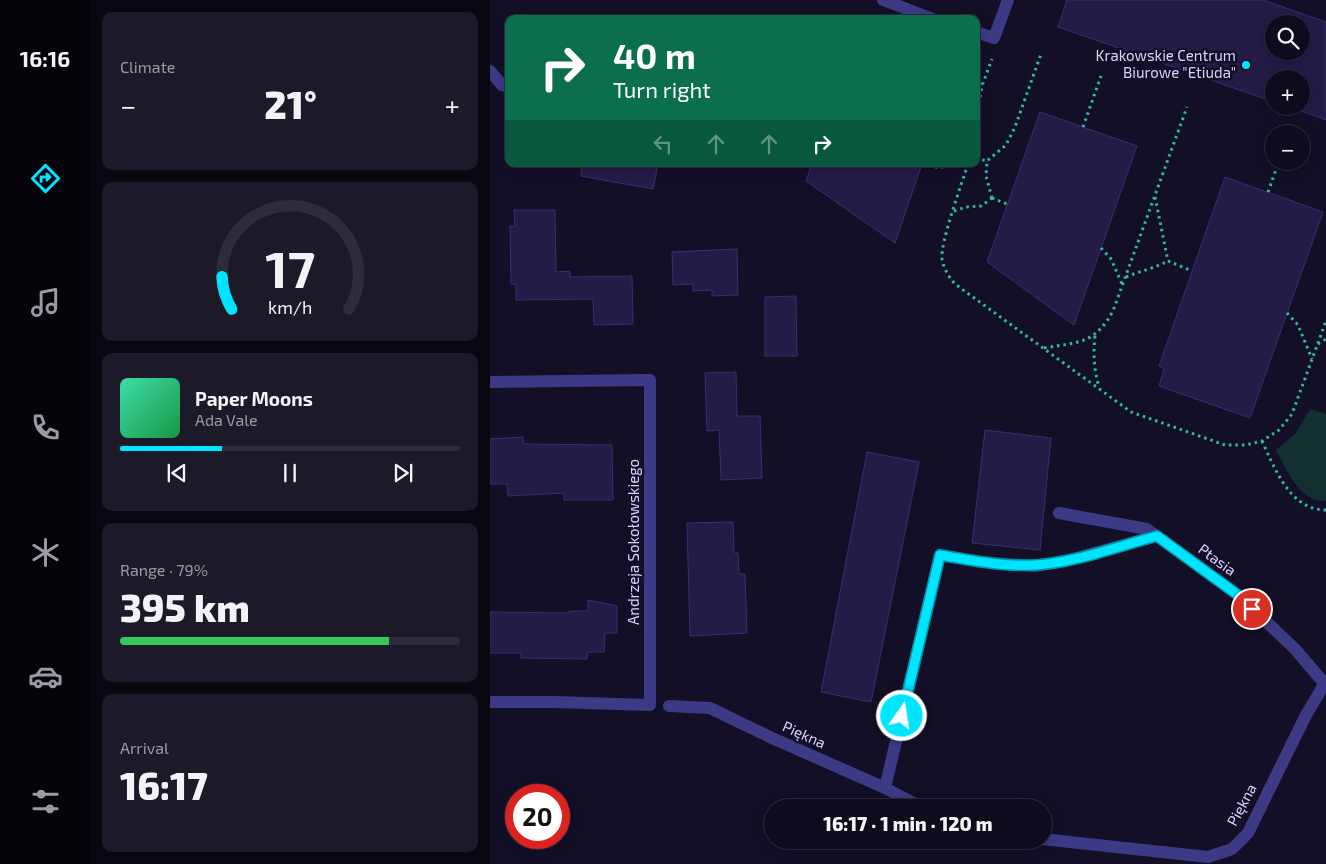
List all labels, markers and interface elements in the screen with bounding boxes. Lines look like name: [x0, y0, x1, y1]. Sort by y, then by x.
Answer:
map controls: [1265, 15, 1310, 170]
button: search: [1265, 15, 1310, 60]
text: 40 m: [613, 34, 696, 76]
icon: right: [530, 35, 595, 100]
text: 16:16: [20, 45, 70, 71]
place label: Krakowskie Centrum Biurowe "Etiuda": [1096, 46, 1236, 81]
text: Climate: [120, 57, 175, 76]
marker: Krakowskie Centrum Biurowe "Etiuda": [1240, 59, 1252, 71]
button: +: [1265, 70, 1310, 115]
text: Turn right: [613, 76, 711, 102]
text: 21°: [264, 81, 317, 127]
text: −: [120, 88, 136, 122]
text: +: [445, 88, 460, 122]
button: −: [1265, 125, 1310, 170]
icon: left: [649, 130, 677, 158]
icon: ahead: [702, 130, 730, 158]
icon: ahead: [755, 130, 783, 158]
icon: right: [808, 130, 836, 158]
icon: directions: [28, 161, 63, 196]
text: 17: [265, 236, 315, 298]
icon: music: [28, 285, 63, 320]
text: km/h: [268, 296, 312, 318]
text: Paper Moons: [195, 387, 313, 410]
icon: phone: [28, 410, 63, 445]
text: Ada Vale: [195, 410, 258, 429]
icon: previous: [163, 459, 191, 487]
icon: pause: [276, 459, 304, 487]
icon: next: [389, 459, 417, 487]
street label: Andrzeja Sokołowskiego: [624, 459, 643, 625]
icon: climate: [28, 535, 63, 570]
street label: Ptasia: [1195, 539, 1240, 579]
text: Range · 79%: [120, 560, 208, 579]
text: 395 km: [120, 584, 250, 630]
pin: [1231, 588, 1273, 630]
icon: arrive: [1238, 595, 1266, 623]
icon: car: [28, 659, 63, 694]
position arrow: [875, 689, 927, 741]
street label: Piękna: [780, 717, 829, 752]
text: Arrival: [120, 738, 169, 757]
text: 16:17: [120, 762, 208, 808]
street label: Piękna: [1223, 780, 1260, 829]
icon: filters: [28, 784, 63, 819]
speed limit sign: 20: [505, 784, 570, 849]
text: 16:17 · 1 min · 120 m: [823, 812, 993, 835]

